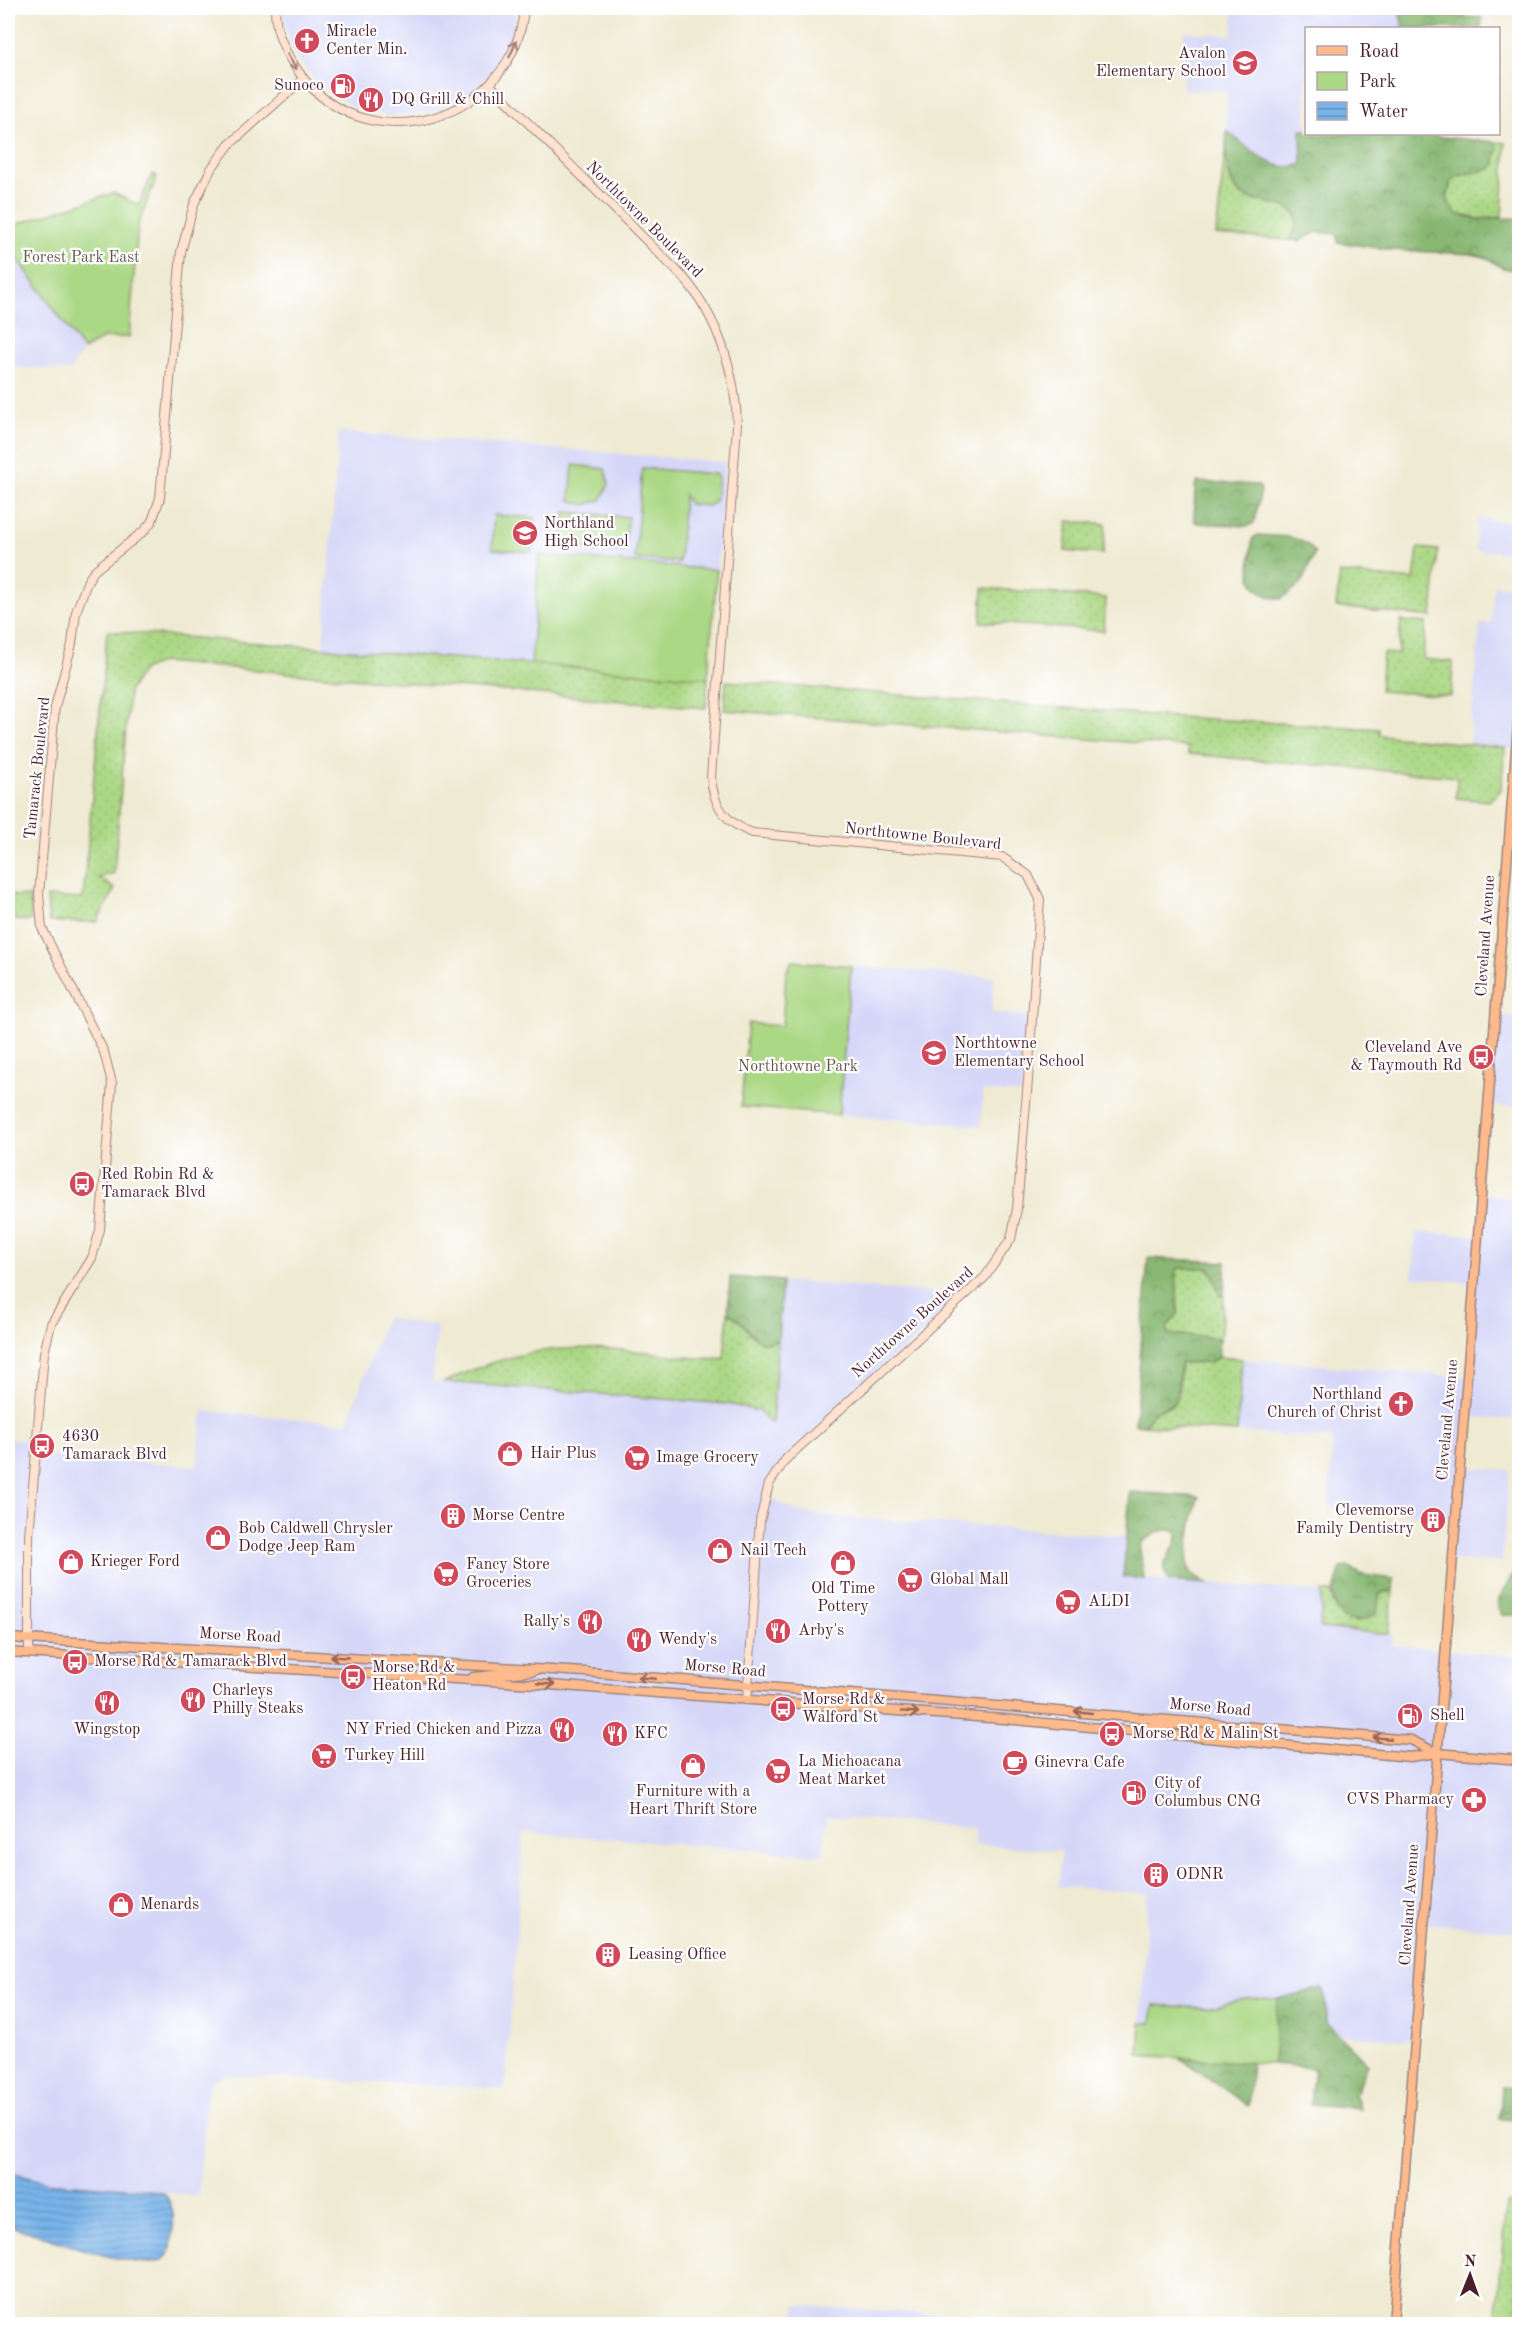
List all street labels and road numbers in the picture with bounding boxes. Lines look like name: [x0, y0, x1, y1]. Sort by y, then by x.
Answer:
street label: Northtowne Boulevard: [583, 159, 705, 281]
street label: Tamarack Boulevard: [23, 696, 53, 840]
street label: Northtowne Boulevard: [844, 821, 1002, 853]
street label: Cleveland Avenue: [1474, 875, 1498, 997]
street label: Northtowne Boulevard: [849, 1264, 977, 1382]
street label: Cleveland Avenue: [1435, 1359, 1461, 1481]
street label: Morse Road: [198, 1626, 282, 1646]
street label: Morse Road: [683, 1657, 767, 1681]
street label: Morse Road: [1168, 1696, 1252, 1720]
street label: Cleveland Avenue: [1398, 1844, 1422, 1966]

